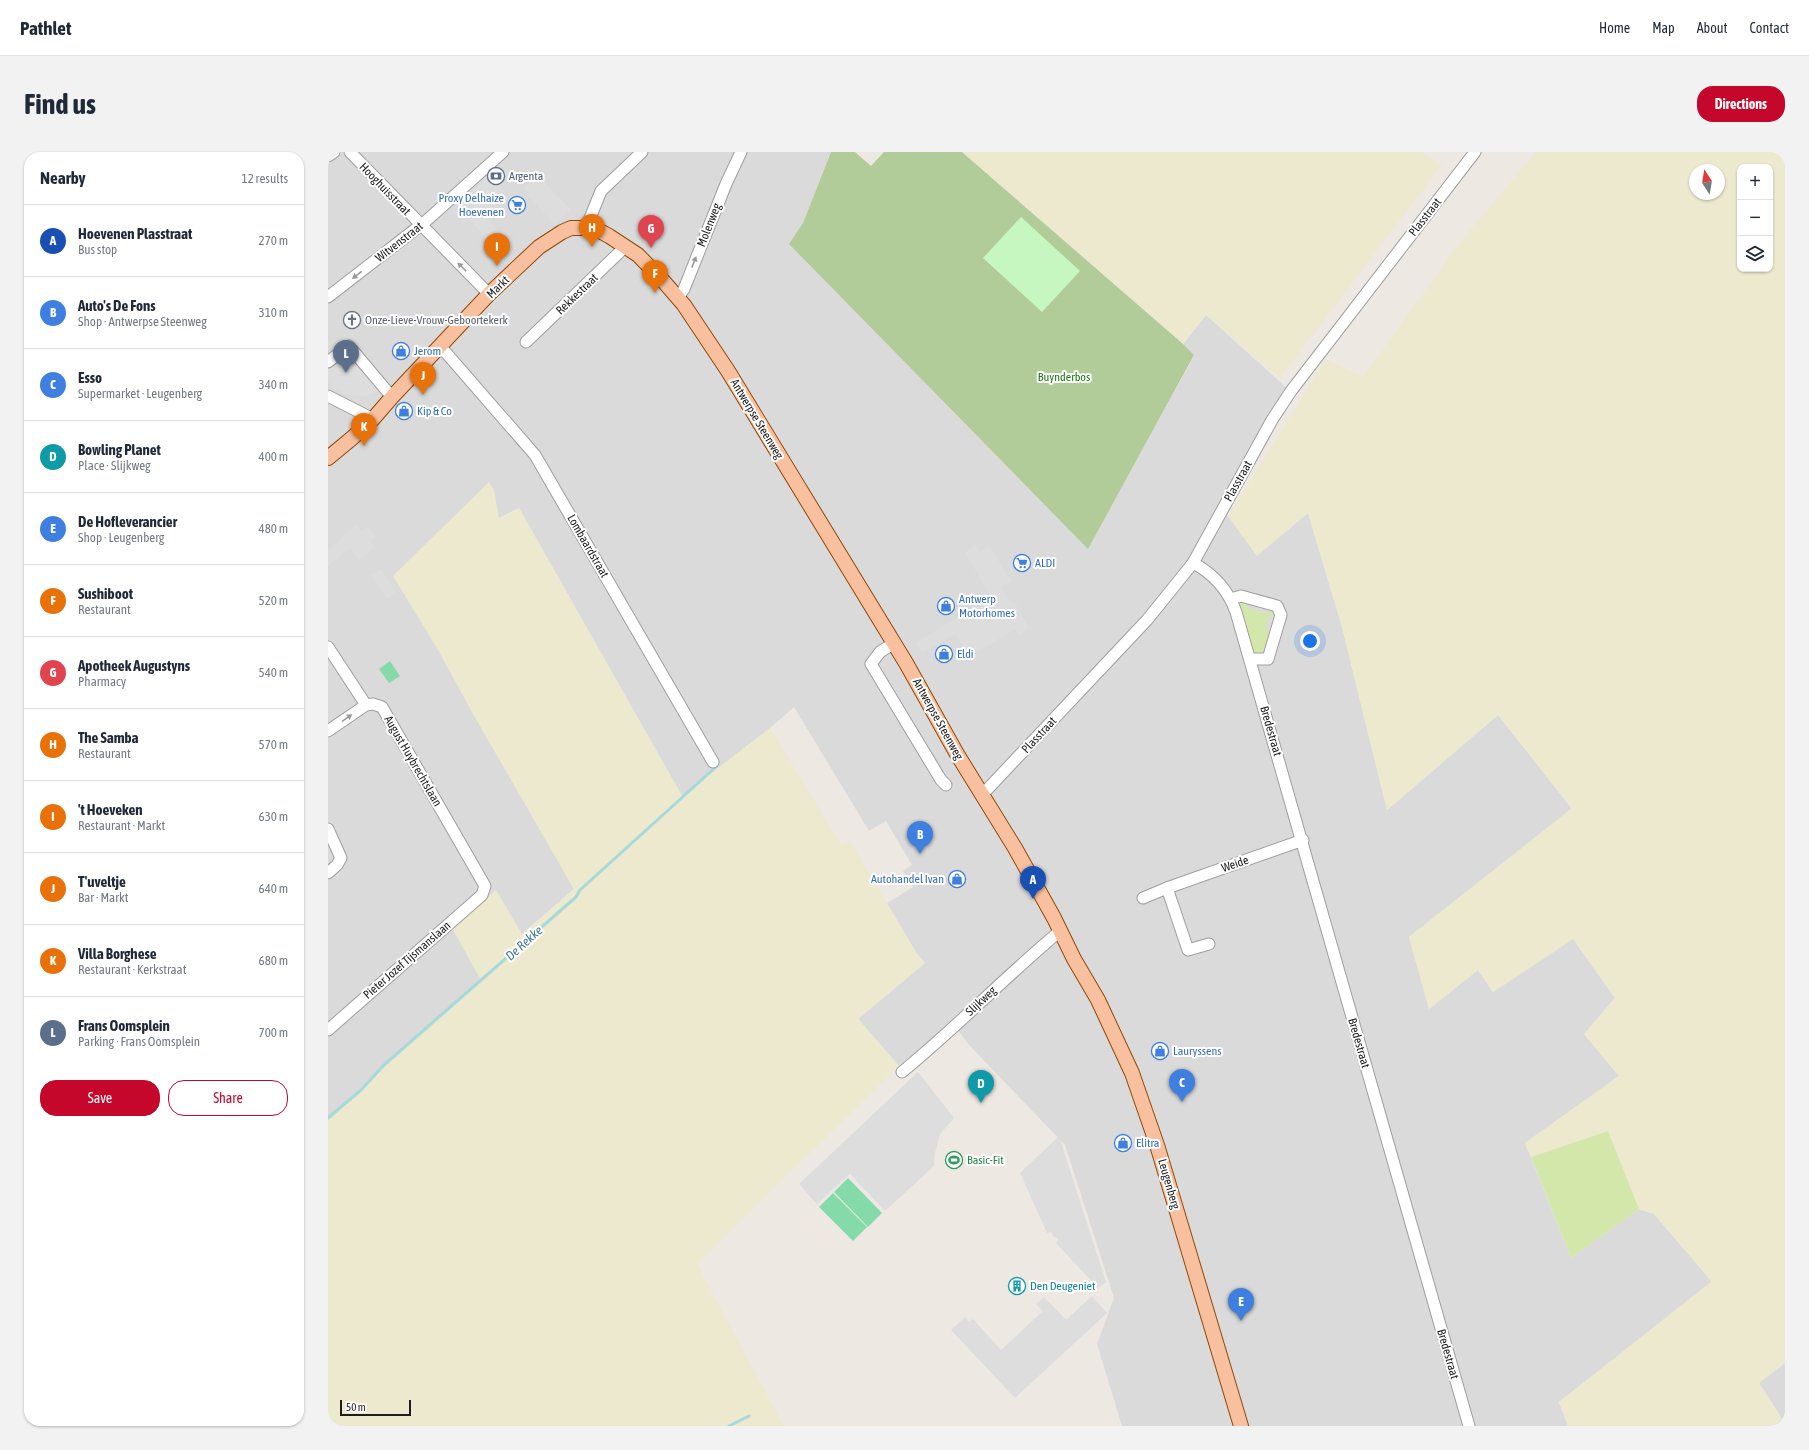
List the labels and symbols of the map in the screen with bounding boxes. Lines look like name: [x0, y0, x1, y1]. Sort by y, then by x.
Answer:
street label: Hooghuisstraat: [356, 160, 414, 219]
north arrow: [1689, 164, 1725, 200]
bank icon: Argenta: [486, 166, 506, 186]
place label: Argenta: [509, 169, 543, 183]
place label: Proxy Delhaize Hoevenen: [438, 191, 504, 219]
supermarket icon: Proxy Delhaize Hoevenen: [507, 195, 527, 215]
street label: Plasstraat: [1406, 195, 1445, 239]
street label: Molenweg: [694, 200, 724, 249]
pin: H: [579, 214, 605, 247]
pin: G: [638, 215, 664, 248]
street label: Witvenstraat: [372, 219, 426, 265]
pin: I: [484, 233, 510, 266]
one-way arrow: [692, 256, 698, 268]
pin: F: [642, 260, 668, 293]
one-way arrow: [457, 262, 466, 272]
street label: Rekkestraat: [553, 270, 601, 317]
one-way arrow: [351, 271, 362, 279]
street label: Markt: [484, 273, 513, 301]
church icon: Onze-Lieve-Vrouw-Geboortekerk: [342, 310, 362, 330]
place label: Onze-Lieve-Vrouw-Geboortekerk: [365, 313, 509, 327]
pin: L: [333, 340, 359, 373]
shop icon: Jerom: [391, 341, 411, 361]
place label: Jerom: [414, 344, 441, 358]
pin: J: [410, 362, 436, 395]
park label: Buynderbos: [1038, 370, 1090, 384]
street label: Antwerpse Steenweg: [728, 376, 787, 462]
shop icon: Kip & Co: [394, 401, 414, 421]
place label: Kip & Co: [417, 404, 452, 418]
pin: K: [351, 413, 377, 446]
street label: Plasstraat: [1221, 458, 1255, 504]
street label: Lombaardstraat: [564, 512, 612, 581]
supermarket icon: ALDI: [1012, 553, 1032, 573]
place label: ALDI: [1035, 556, 1055, 570]
place label: Antwerp Motorhomes: [959, 592, 1015, 620]
shop icon: Antwerp Motorhomes: [936, 596, 956, 616]
your location: [1300, 631, 1320, 651]
shop icon: Eldi: [934, 644, 954, 664]
place label: Eldi: [957, 647, 974, 661]
street label: Antwerpse Steenweg: [910, 676, 967, 763]
street label: Bredestraat: [1257, 704, 1285, 758]
street label: August Huybrechtslaan: [381, 713, 445, 809]
street label: Plasstraat: [1019, 714, 1060, 756]
one-way arrow: [341, 715, 353, 722]
pin: B: [907, 821, 933, 854]
street label: Weide: [1220, 853, 1250, 875]
pin: A: [1020, 866, 1046, 899]
shop icon: Autohandel Ivan: [947, 869, 967, 889]
place label: Autohandel Ivan: [871, 872, 944, 886]
street label: Pieter Jozef Tijsmanslaan: [361, 918, 453, 1002]
water label: De Rekke: [502, 922, 546, 963]
street label: Slijkweg: [963, 983, 1000, 1019]
street label: Bredestraat: [1345, 1016, 1373, 1070]
shop icon: Lauryssens: [1150, 1041, 1170, 1061]
place label: Lauryssens: [1173, 1044, 1221, 1058]
pin: C: [1169, 1069, 1195, 1102]
pin: D: [968, 1070, 994, 1103]
shop icon: Elitra: [1113, 1133, 1133, 1153]
place label: Elitra: [1136, 1136, 1159, 1150]
sports icon: Basic-Fit: [944, 1150, 964, 1170]
place label: Basic-Fit: [967, 1153, 1004, 1167]
street label: Leugenberg: [1155, 1157, 1183, 1212]
building icon: Den Deugeniet: [1007, 1276, 1027, 1296]
place label: Den Deugeniet: [1030, 1279, 1096, 1293]
pin: E: [1228, 1288, 1254, 1321]
street label: Bredestraat: [1434, 1327, 1462, 1381]
scale bar: [340, 1398, 411, 1417]

